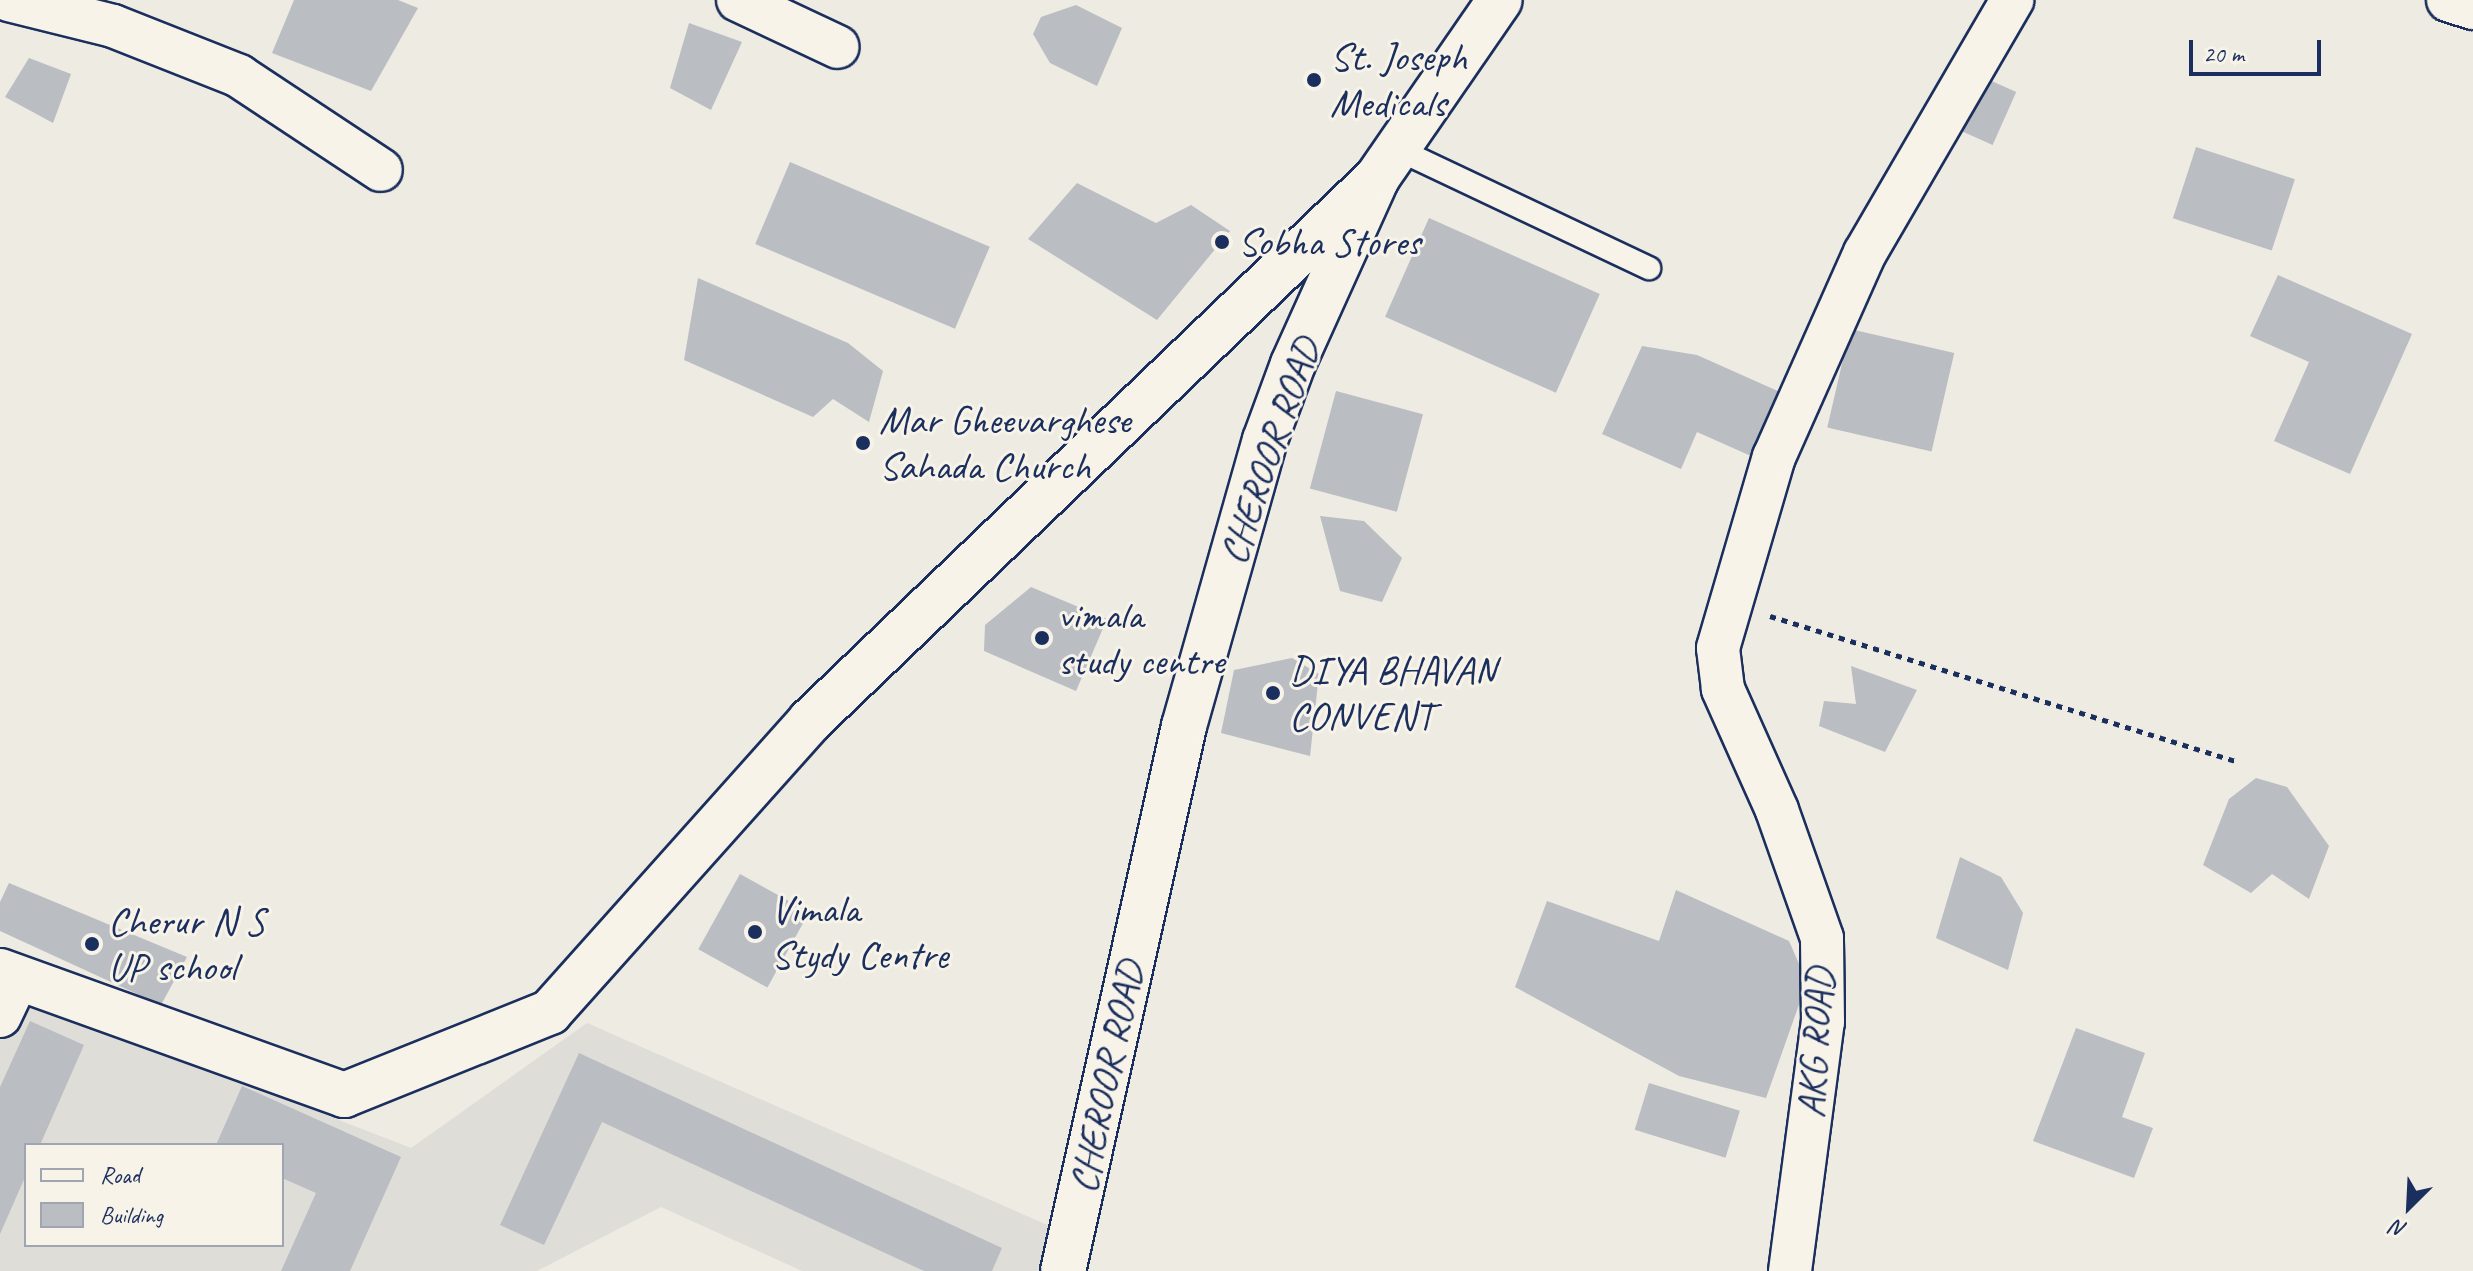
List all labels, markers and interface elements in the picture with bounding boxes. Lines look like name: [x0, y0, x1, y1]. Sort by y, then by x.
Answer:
scale bar: [2193, 24, 2325, 74]
place label: St. Joseph Medicals: [1330, 33, 1467, 127]
text: 20 m: [2203, 39, 2244, 69]
marker: St. Joseph Medicals: [1305, 71, 1323, 89]
place label: Sobha Stores: [1238, 218, 1421, 266]
marker: Sobha Stores: [1213, 233, 1231, 251]
street label: CHEROOR ROAD: [1208, 331, 1330, 571]
place label: Mar Gheevarghese Sahada Church: [879, 396, 1130, 490]
marker: Mar Gheevarghese Sahada Church: [854, 434, 872, 452]
place label: vimala study centre: [1058, 591, 1225, 685]
marker: vimala study centre: [1033, 629, 1051, 647]
place label: DIYA BHAVAN CONVENT: [1289, 646, 1502, 740]
marker: DIYA BHAVAN CONVENT: [1264, 684, 1282, 702]
place label: Vimala Stydy Centre: [771, 885, 948, 979]
place label: Cherur N S UP school: [108, 897, 265, 991]
marker: Vimala Stydy Centre: [746, 923, 764, 941]
marker: Cherur N S UP school: [83, 935, 101, 953]
street label: CHEROOR ROAD: [1058, 956, 1154, 1198]
street label: AKG ROAD: [1786, 965, 1844, 1121]
legend: [24, 1143, 284, 1247]
text: Road: [100, 1160, 140, 1190]
north arrow: [2369, 1167, 2449, 1247]
text: Building: [100, 1200, 163, 1230]
text: N: [2387, 1213, 2411, 1244]

